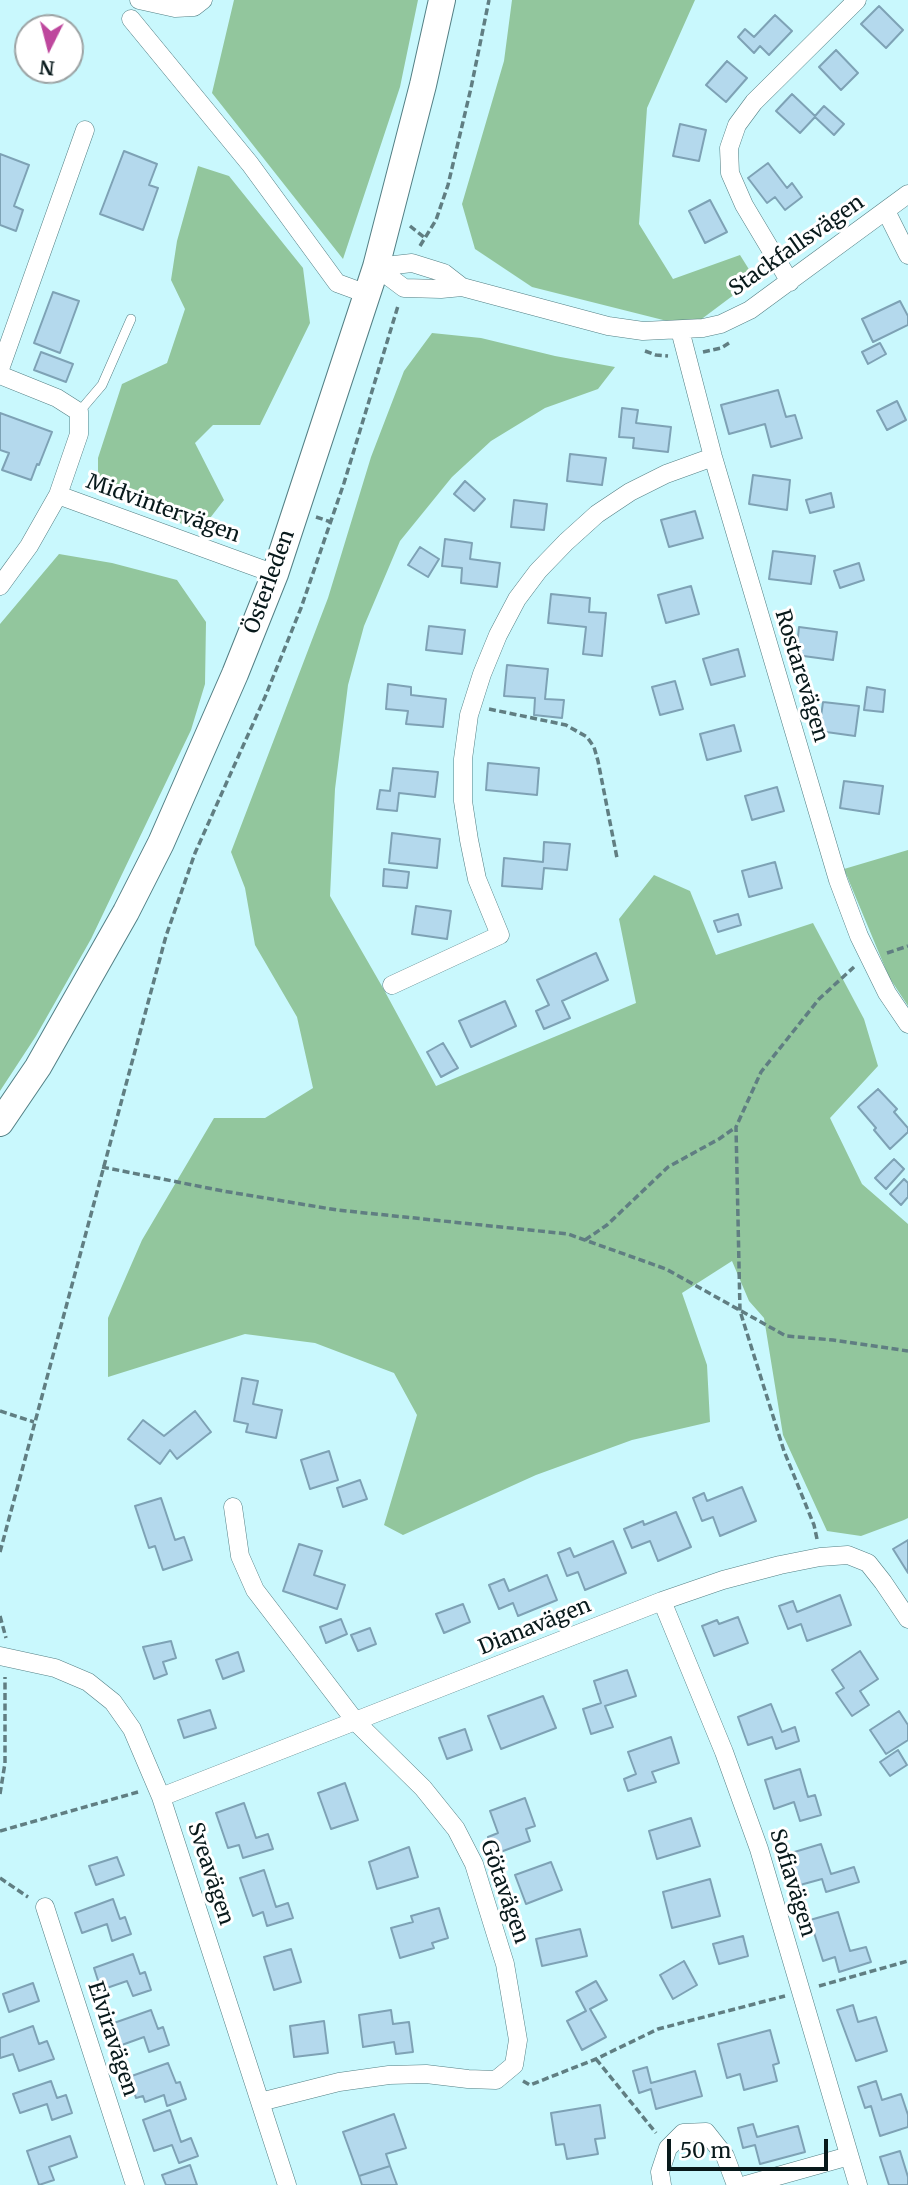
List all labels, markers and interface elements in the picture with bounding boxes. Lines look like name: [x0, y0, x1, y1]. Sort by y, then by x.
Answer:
north arrow: [14, 14, 84, 84]
text: N: [38, 55, 56, 81]
street label: Stackfallsvägen: [725, 190, 869, 302]
street label: Midvintervägen: [83, 470, 243, 548]
street label: Österleden: [240, 527, 300, 637]
street label: Rostarevägen: [769, 607, 833, 745]
street label: Dianavägen: [475, 1593, 595, 1661]
street label: Sveavägen: [182, 1820, 238, 1928]
street label: Sofiavägen: [764, 1826, 820, 1940]
street label: Götavägen: [475, 1837, 533, 1947]
street label: Elviravägen: [82, 1978, 142, 2100]
scale bar: [670, 2126, 831, 2170]
text: 50 m: [680, 2137, 731, 2164]

